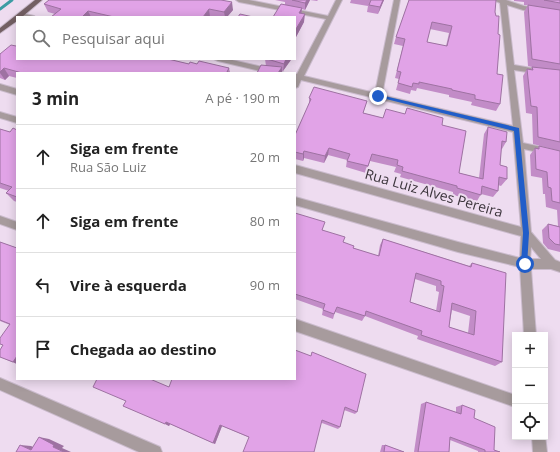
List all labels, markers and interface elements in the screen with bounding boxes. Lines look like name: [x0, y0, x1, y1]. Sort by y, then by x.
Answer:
search box: [16, 16, 296, 60]
icon: search: [30, 27, 52, 49]
text: Pesquisar aqui: [62, 28, 165, 48]
text: 3 min: [32, 87, 79, 110]
route end: [369, 87, 387, 105]
text: A pé · 190 m: [205, 89, 280, 107]
text: Siga em frente: [70, 138, 178, 158]
icon: ahead: [32, 146, 54, 168]
text: 20 m: [250, 148, 280, 166]
text: Rua São Luiz: [70, 158, 146, 176]
street label: Rua Luiz Alves Pereira: [363, 164, 505, 221]
icon: ahead: [32, 210, 54, 232]
text: Siga em frente: [70, 211, 178, 231]
text: 80 m: [250, 212, 280, 230]
route start: [516, 255, 534, 273]
icon: left: [32, 274, 54, 296]
text: Vire à esquerda: [70, 275, 187, 295]
text: 90 m: [250, 276, 280, 294]
map controls: [512, 332, 548, 440]
button: +: [512, 332, 548, 368]
icon: arrive: [32, 338, 54, 360]
text: Chegada ao destino: [70, 339, 217, 359]
button: −: [512, 368, 548, 404]
button: locate: [512, 404, 548, 440]

